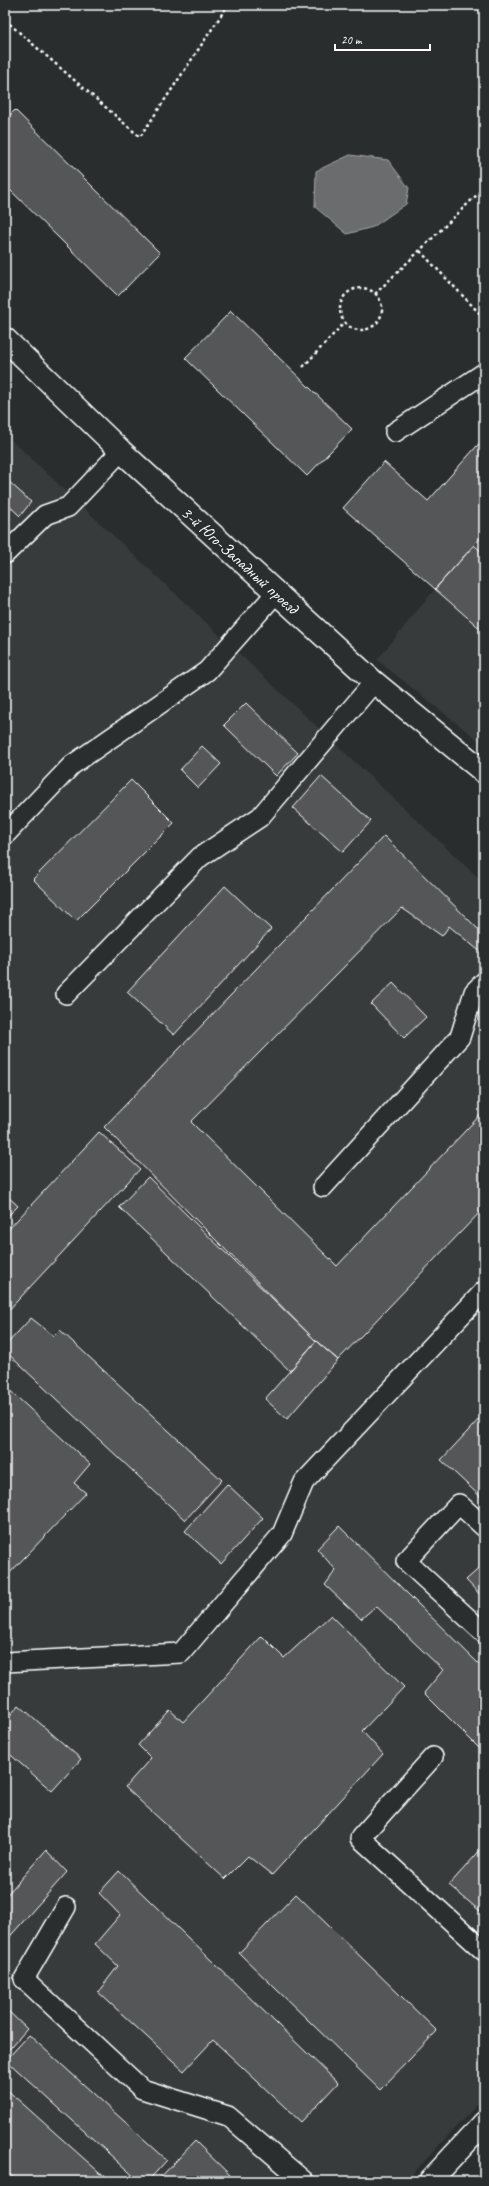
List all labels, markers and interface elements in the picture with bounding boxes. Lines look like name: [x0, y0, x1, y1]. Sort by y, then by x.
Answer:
scale bar: [335, 26, 430, 52]
text: 20 m: [341, 32, 363, 48]
street label: 3-й Юго-Западный проезд: [177, 502, 304, 620]

